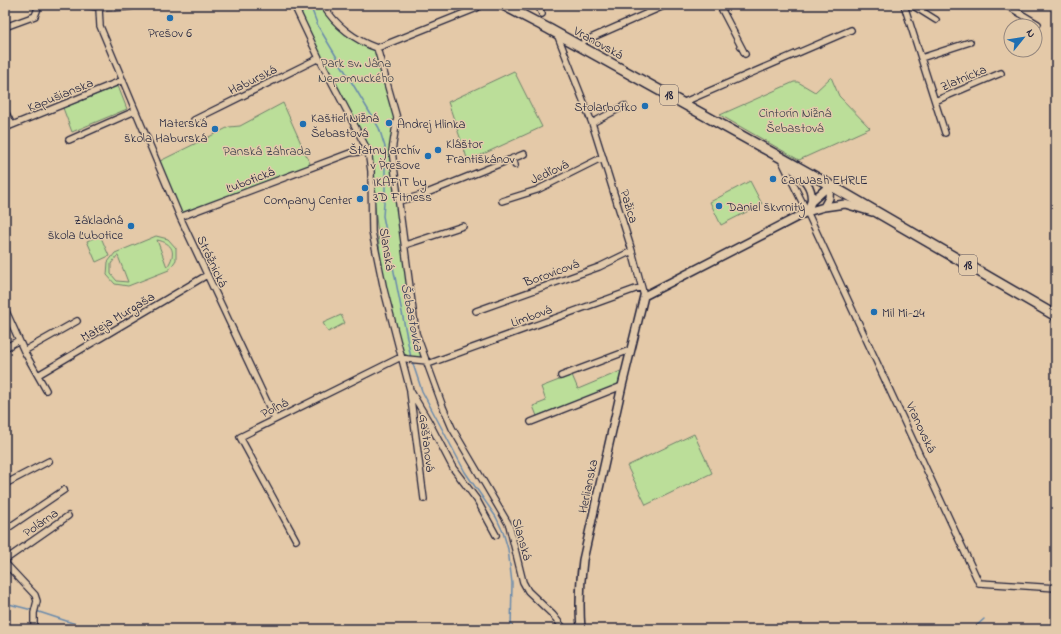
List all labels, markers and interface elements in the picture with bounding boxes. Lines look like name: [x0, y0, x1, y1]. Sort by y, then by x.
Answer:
marker: Prešov 6: [165, 13, 175, 23]
north arrow: [1003, 18, 1043, 58]
street label: Vranovská: [569, 21, 627, 65]
place label: Prešov 6: [148, 24, 192, 43]
text: N: [1022, 26, 1040, 41]
park label: Park sv. Jána Nepomuckého: [318, 54, 394, 88]
street label: Haburská: [225, 60, 280, 100]
street label: Zlatnícka: [938, 60, 989, 97]
street label: Kapušianska: [25, 74, 96, 117]
road number: 18: [660, 85, 678, 105]
place label: Stolarbotko: [574, 98, 637, 117]
marker: Stolarbotko: [640, 101, 650, 111]
park label: Cintorín Nižná Šebastová: [759, 104, 832, 138]
place label: Kaštieľ Nižná Šebastová: [311, 109, 379, 143]
place label: Materská škola Haburská: [124, 114, 207, 148]
place label: Andrej Hlinka: [397, 115, 466, 134]
marker: Andrej Hlinka: [384, 118, 394, 128]
marker: Kaštieľ Nižná Šebastová: [298, 119, 308, 129]
marker: Materská škola Haburská: [210, 124, 220, 134]
place label: Kláštor Františkánov: [445, 135, 516, 169]
place label: Štátny archív v Prešove: [349, 141, 421, 175]
park label: Panská Záhrada: [223, 142, 311, 161]
marker: Kláštor Františkánov: [433, 145, 443, 155]
marker: Štátny archív v Prešove: [423, 151, 433, 161]
street label: Jedľová: [527, 155, 572, 190]
street label: Ľubotická: [224, 162, 278, 198]
place label: CarWash EHRLE: [781, 171, 868, 190]
place label: IKAFIT by 3D Fitness: [373, 173, 432, 207]
marker: CarWash EHRLE: [768, 174, 778, 184]
marker: IKAFIT by 3D Fitness: [360, 183, 370, 193]
street label: Pažica: [614, 187, 643, 226]
place label: Company Center: [263, 191, 353, 211]
marker: Company Center: [355, 194, 365, 204]
place label: Daniel škvrnitý: [726, 198, 805, 218]
marker: Daniel škvrnitý: [714, 201, 724, 211]
place label: Základná škola Ľubotice: [48, 211, 123, 245]
marker: Základná škola Ľubotice: [126, 221, 136, 231]
street label: Slanská: [374, 227, 399, 272]
street label: Strážnická: [191, 232, 232, 291]
street label: Borovicová: [520, 254, 582, 293]
road number: 18: [959, 255, 977, 275]
water label: Šebastovka: [395, 282, 428, 353]
street label: Mateja Murgaša: [77, 288, 159, 348]
street label: Limbová: [508, 300, 555, 333]
place label: Mil Mi-24: [882, 304, 925, 323]
marker: Mil Mi-24: [869, 307, 879, 317]
street label: Poľná: [258, 393, 292, 423]
street label: Vranovská: [900, 398, 941, 457]
street label: Gaštanová: [414, 413, 440, 474]
street label: Herlianska: [573, 458, 603, 515]
street label: Polárna: [19, 504, 62, 542]
street label: Slanská: [507, 516, 537, 563]

